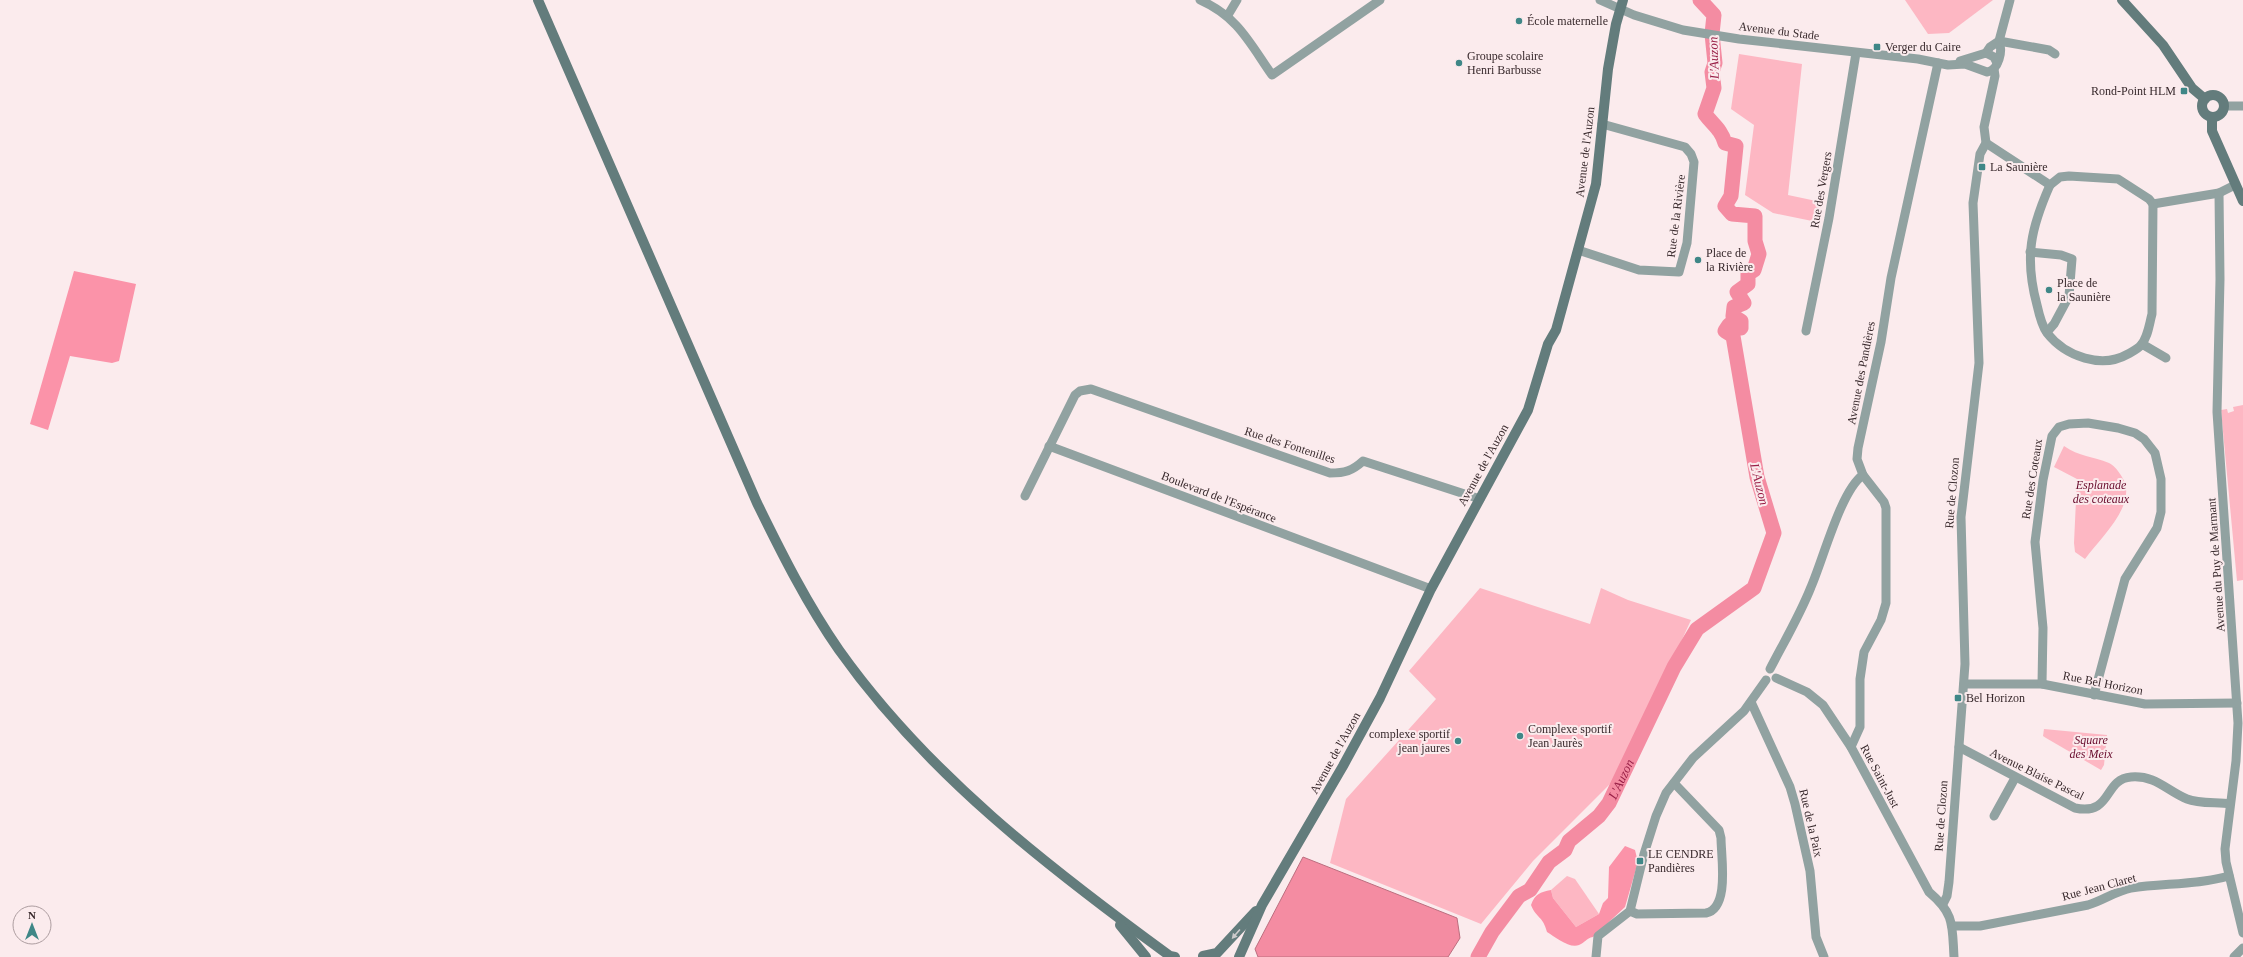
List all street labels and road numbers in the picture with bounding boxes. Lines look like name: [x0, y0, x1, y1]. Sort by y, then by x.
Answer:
street label: Avenue du Stade: [1738, 19, 1820, 43]
street label: Avenue de l'Auzon: [1572, 106, 1598, 198]
street label: Rue des Vergers: [1807, 150, 1835, 229]
street label: Rue de la Rivière: [1664, 174, 1688, 258]
street label: Avenue des Pandières: [1844, 320, 1878, 426]
street label: Avenue de l'Auzon: [1455, 422, 1511, 508]
street label: Rue des Fontenilles: [1243, 424, 1337, 466]
street label: Rue des Coteaux: [2019, 438, 2045, 520]
street label: Rue de Clozon: [1942, 457, 1962, 529]
street label: Boulevard de l'Espérance: [1159, 469, 1279, 525]
street label: Avenue du Puy de Marmant: [2204, 497, 2228, 633]
street label: Rue Bel Horizon: [2062, 668, 2144, 698]
street label: Avenue de l'Auzon: [1307, 710, 1363, 796]
street label: Rue Saint-Just: [1857, 742, 1903, 811]
street label: Avenue Blaise Pascal: [1988, 745, 2087, 803]
street label: Rue de Clozon: [1932, 780, 1950, 852]
street label: Rue de la Paix: [1796, 787, 1826, 859]
street label: Rue Jean Claret: [2060, 870, 2138, 904]

